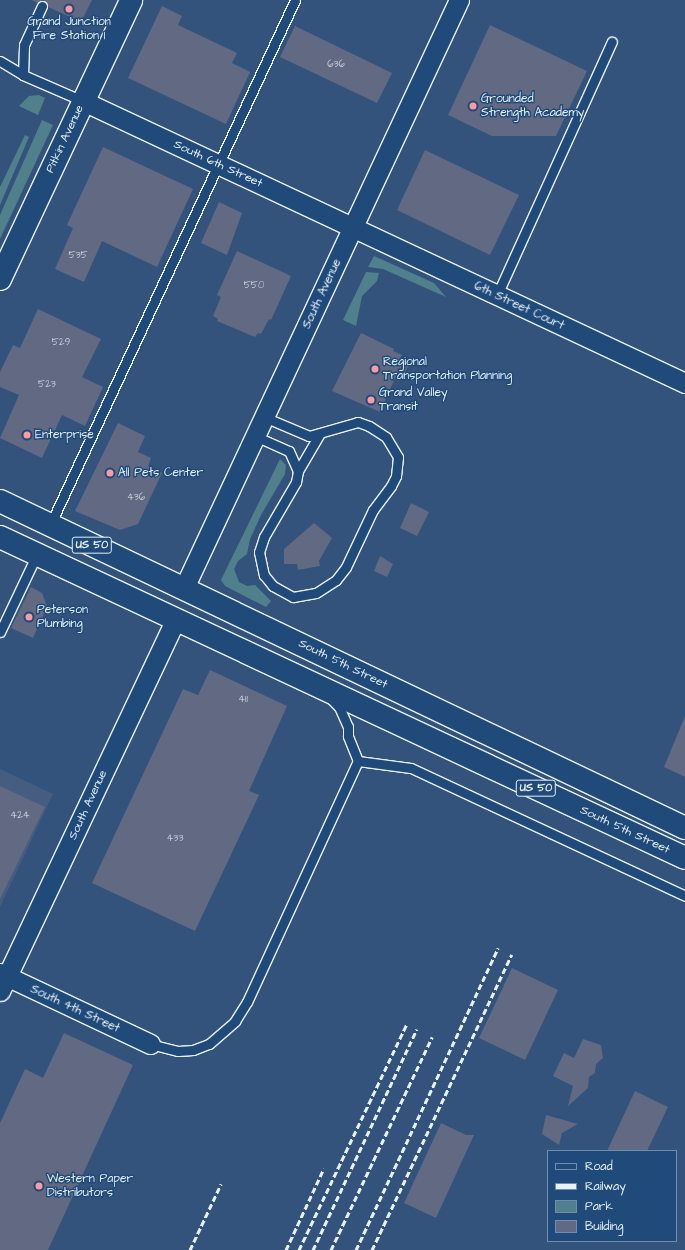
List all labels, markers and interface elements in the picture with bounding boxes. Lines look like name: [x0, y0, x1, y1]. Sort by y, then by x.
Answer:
marker: Grand Junction Fire Station 1: [64, 4, 74, 14]
place label: Grand Junction Fire Station 1: [27, 15, 111, 43]
house number: 636: [327, 59, 345, 71]
place label: Grounded Strength Academy: [481, 92, 584, 120]
marker: Grounded Strength Academy: [468, 101, 478, 111]
street label: Pitkin Avenue: [43, 103, 87, 175]
street label: South 6th Street: [171, 137, 265, 191]
house number: 535: [68, 250, 88, 262]
street label: South Avenue: [300, 257, 344, 331]
street label: 6th Street Court: [472, 279, 566, 333]
house number: 550: [244, 280, 264, 292]
house number: 529: [52, 337, 70, 349]
place label: Regional Transportation Planning: [383, 355, 512, 383]
marker: Regional Transportation Planning: [370, 364, 380, 374]
house number: 523: [38, 379, 56, 391]
place label: Grand Valley Transit: [379, 386, 447, 414]
marker: Grand Valley Transit: [366, 395, 376, 405]
place label: Enterprise: [35, 428, 94, 442]
marker: Enterprise: [22, 430, 32, 440]
place label: All Pets Center: [118, 466, 203, 480]
marker: All Pets Center: [105, 468, 115, 478]
house number: 436: [127, 492, 145, 504]
road number: US 50: [71, 536, 113, 554]
place label: Peterson Plumbing: [37, 603, 88, 631]
marker: Peterson Plumbing: [24, 612, 34, 622]
street label: South 5th Street: [296, 636, 390, 692]
house number: 411: [238, 694, 248, 706]
street label: South Avenue: [66, 768, 110, 842]
road number: US 50: [515, 779, 557, 797]
street label: South 5th Street: [578, 803, 672, 857]
house number: 424: [10, 810, 30, 822]
house number: 433: [167, 833, 183, 845]
street label: South 4th Street: [28, 982, 122, 1036]
legend: [547, 1150, 677, 1242]
text: Road: [585, 1158, 613, 1175]
place label: Western Paper Distributors: [47, 1172, 133, 1200]
text: Railway: [585, 1178, 626, 1195]
marker: Western Paper Distributors: [34, 1181, 44, 1191]
text: Park: [585, 1198, 613, 1215]
text: Building: [585, 1218, 623, 1235]

